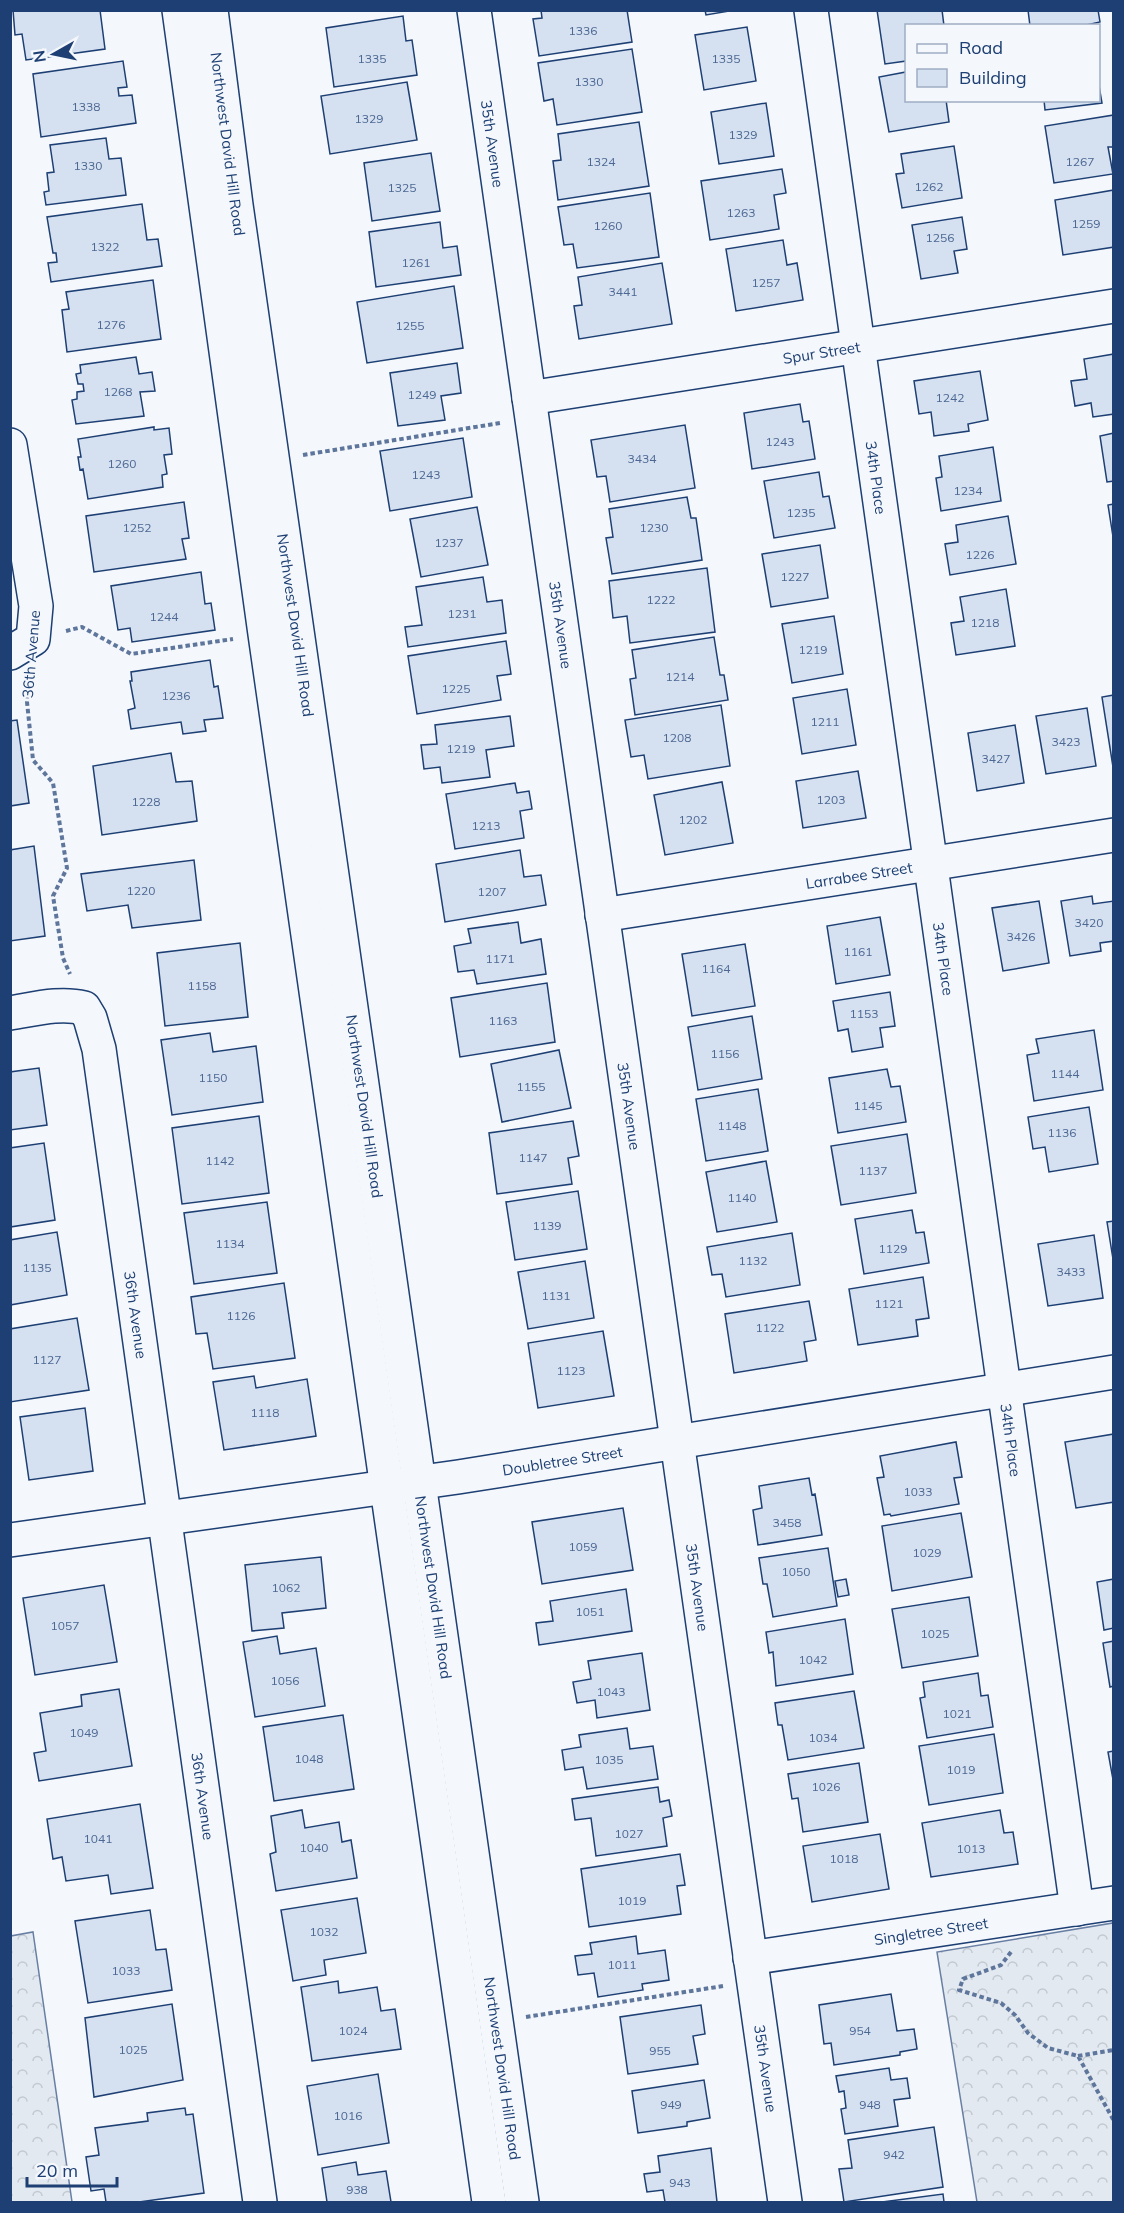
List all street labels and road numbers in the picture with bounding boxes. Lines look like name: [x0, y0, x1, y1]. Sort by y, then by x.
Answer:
street label: Northwest David Hill Road: [207, 51, 250, 237]
street label: 35th Avenue: [477, 99, 509, 189]
street label: Spur Street: [781, 337, 861, 367]
street label: 34th Place: [862, 440, 891, 515]
street label: Northwest David Hill Road: [274, 532, 319, 718]
street label: 35th Avenue: [546, 580, 577, 670]
street label: 36th Avenue: [18, 609, 44, 699]
street label: Larrabee Street: [804, 857, 914, 893]
street label: 34th Place: [929, 921, 958, 997]
street label: Northwest David Hill Road: [343, 1013, 388, 1199]
street label: 35th Avenue: [614, 1061, 645, 1151]
street label: 36th Avenue: [121, 1270, 152, 1360]
street label: 34th Place: [997, 1402, 1026, 1478]
street label: Doubletree Street: [501, 1441, 624, 1479]
street label: Northwest David Hill Road: [411, 1494, 456, 1680]
street label: 35th Avenue: [682, 1542, 713, 1632]
street label: 36th Avenue: [188, 1751, 219, 1841]
street label: Singletree Street: [873, 1913, 989, 1949]
street label: Northwest David Hill Road: [480, 1976, 525, 2161]
street label: 35th Avenue: [750, 2023, 782, 2113]

